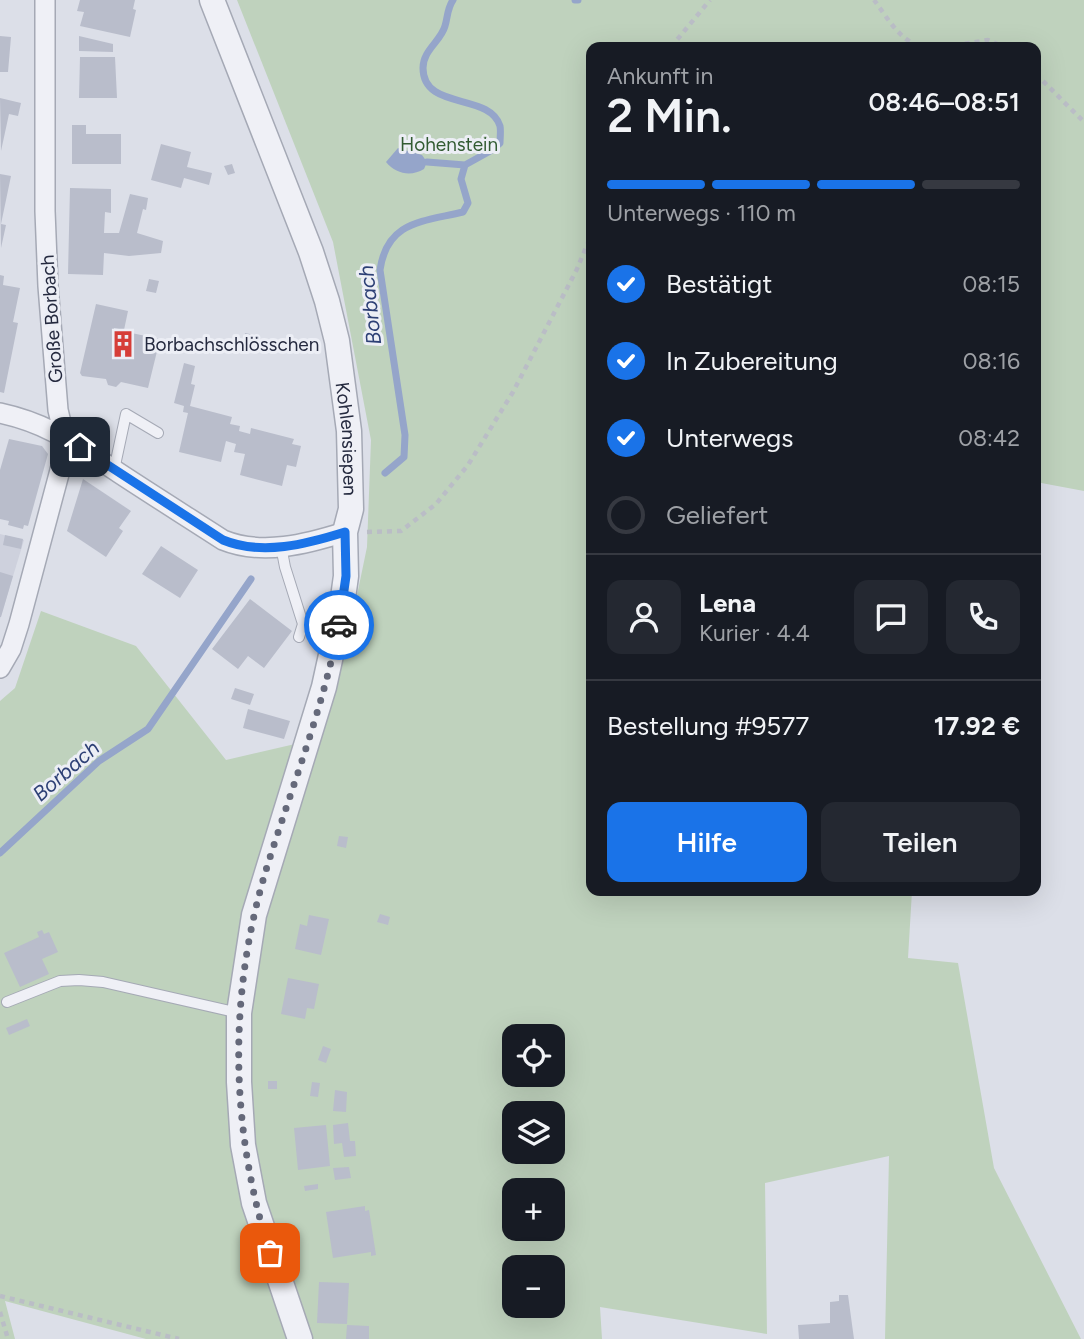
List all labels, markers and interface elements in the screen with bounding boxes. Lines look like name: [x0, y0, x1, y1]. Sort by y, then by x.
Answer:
text: Ankunft in: [607, 62, 713, 90]
text: 08:46–08:51: [868, 86, 1020, 118]
text: 2 Min.: [607, 88, 732, 144]
park label: Hohenstein: [400, 133, 498, 156]
text: Unterwegs · 110 m: [607, 199, 796, 227]
street label: Große Borbach: [36, 254, 67, 384]
water label: Borbach: [353, 264, 386, 346]
icon: check: [607, 265, 645, 303]
text: Bestätigt: [666, 268, 772, 300]
text: 08:15: [963, 270, 1020, 298]
building icon: Borbachschlösschen: [108, 329, 138, 359]
place label: Borbachschlösschen: [144, 333, 319, 356]
icon: check: [607, 342, 645, 380]
text: In Zubereitung: [666, 345, 838, 377]
text: 08:16: [963, 347, 1020, 375]
street label: Kohlensiepen: [331, 381, 362, 496]
pin: [50, 417, 110, 477]
icon: check: [607, 419, 645, 457]
text: Unterwegs: [666, 422, 793, 454]
text: 08:42: [958, 424, 1020, 452]
icon: home: [61, 428, 99, 466]
text: Geliefert: [666, 499, 768, 531]
button: person: [607, 580, 681, 654]
button: chat: [854, 580, 928, 654]
button: phone: [946, 580, 1020, 654]
text: Lena: [699, 587, 756, 619]
courier: [304, 590, 374, 660]
icon: car: [320, 606, 358, 644]
text: Kurier · 4.4: [699, 619, 810, 647]
text: Bestellung #9577: [607, 710, 809, 742]
text: 17.92 €: [934, 710, 1020, 742]
water label: Borbach: [27, 735, 104, 806]
button: Hilfe: [607, 802, 807, 882]
button: Teilen: [821, 802, 1020, 882]
map controls: [502, 1024, 565, 1318]
button: locate: [502, 1024, 565, 1087]
button: layers: [502, 1101, 565, 1164]
button: +: [502, 1178, 565, 1241]
pin: [240, 1223, 300, 1283]
icon: bag: [251, 1234, 289, 1272]
button: −: [502, 1255, 565, 1318]

